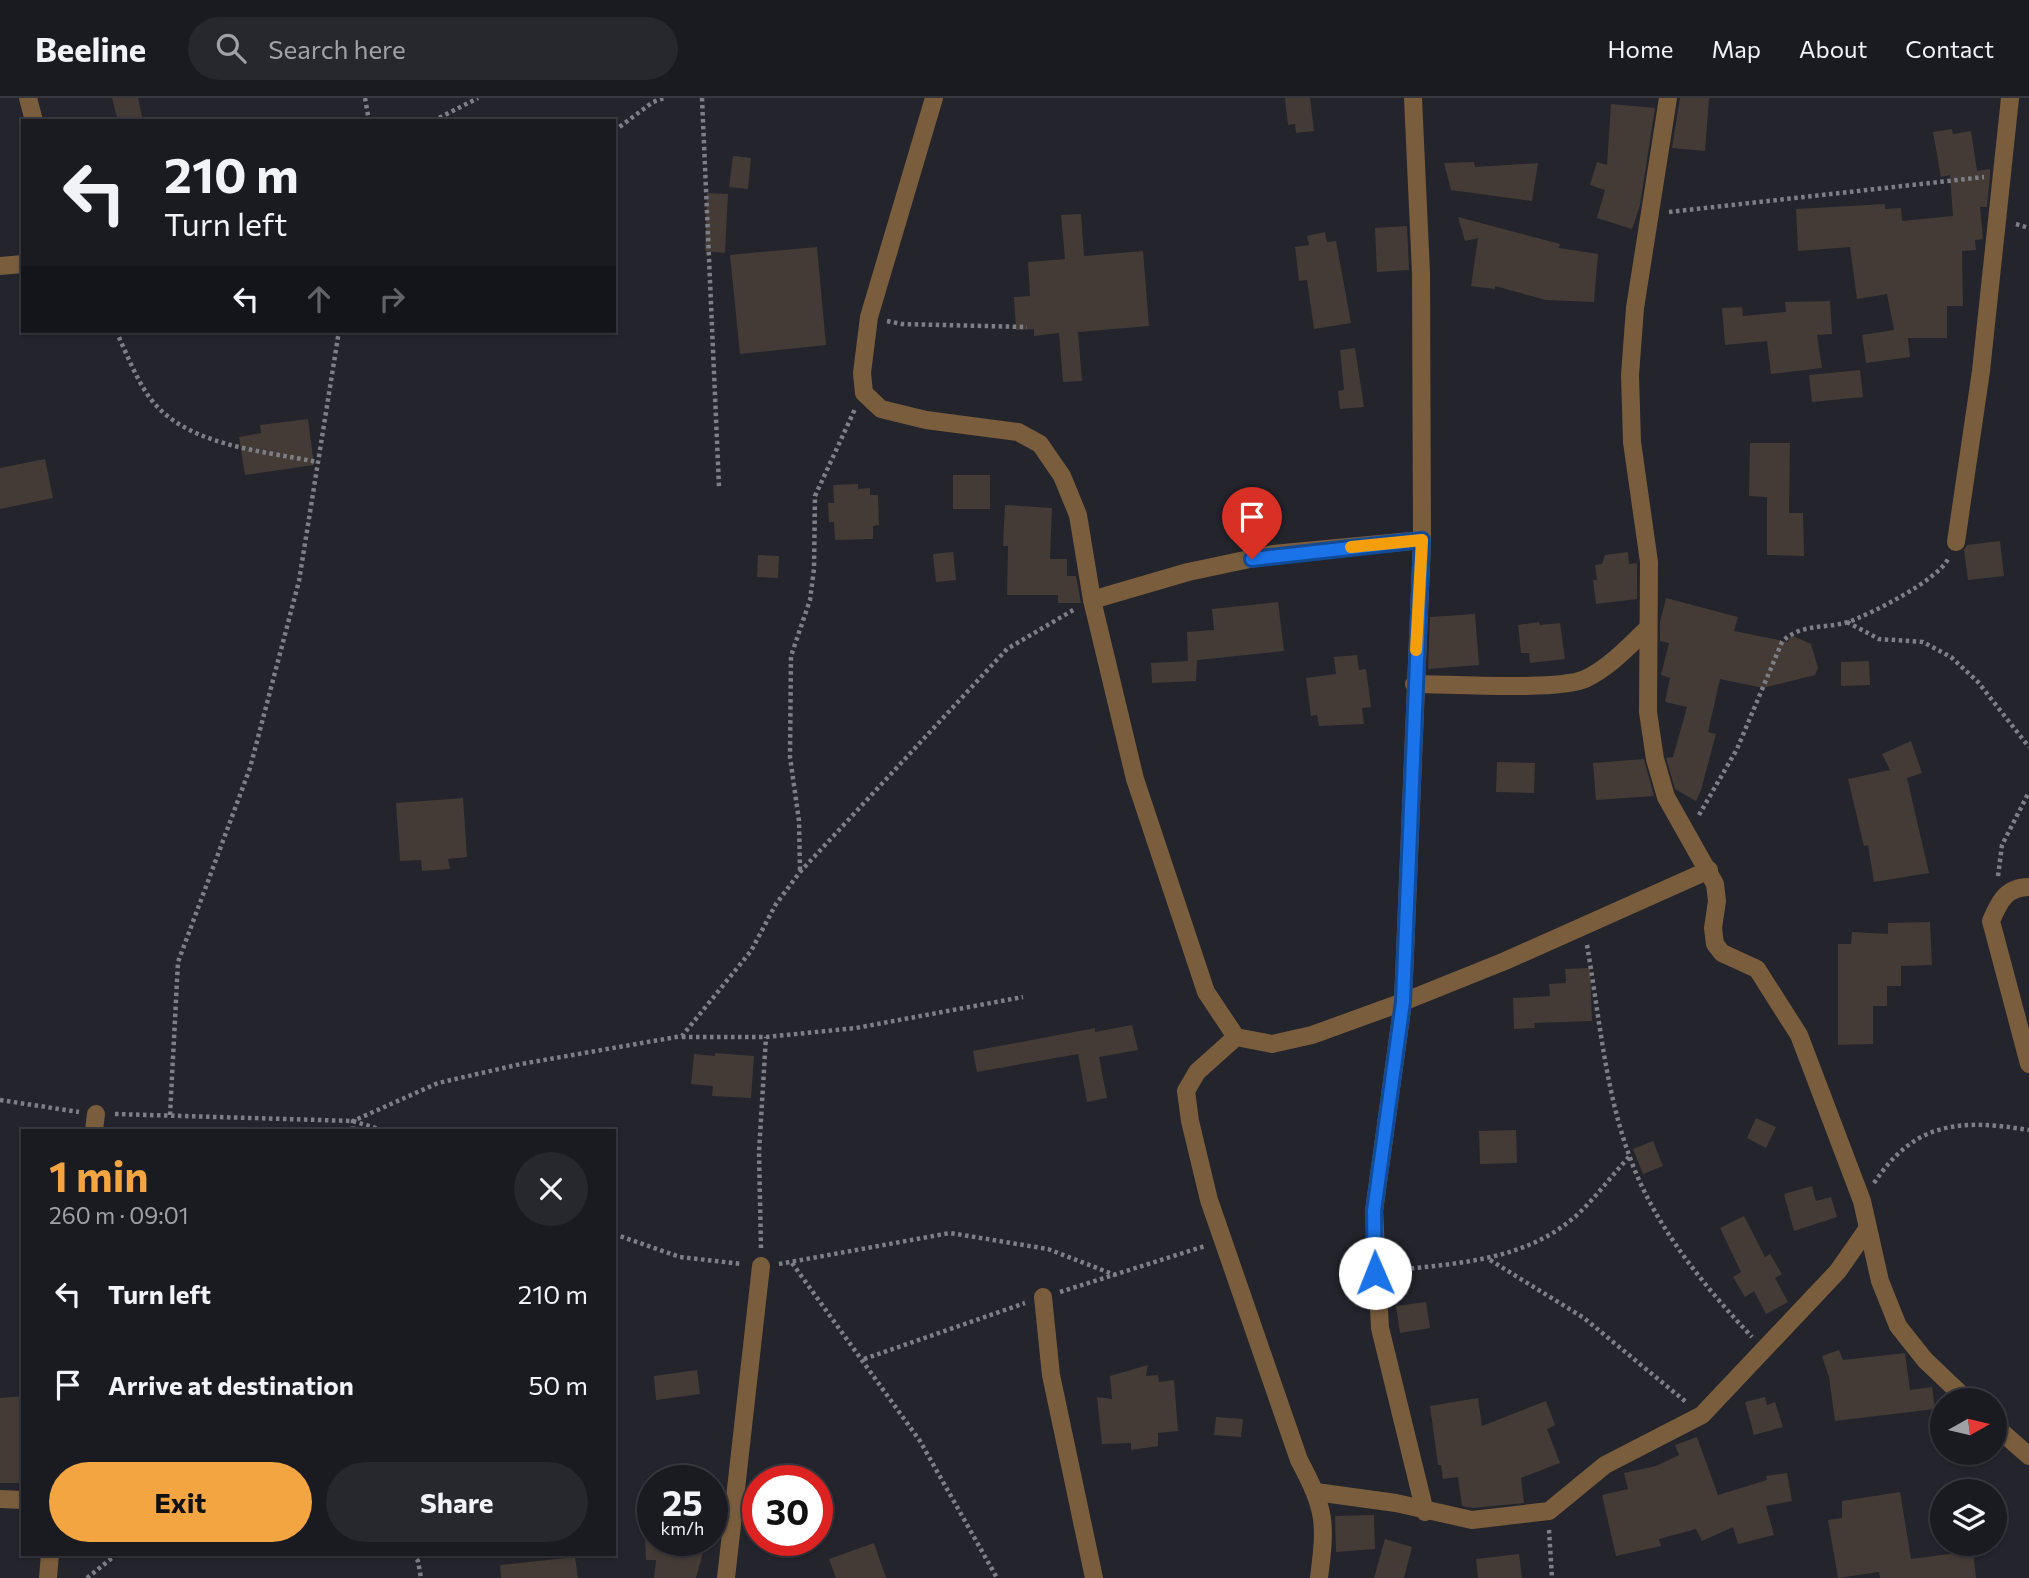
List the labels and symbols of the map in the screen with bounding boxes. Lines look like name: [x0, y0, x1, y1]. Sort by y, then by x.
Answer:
pin: [1222, 487, 1282, 559]
position arrow: [1338, 1236, 1412, 1310]
north arrow: [1930, 1388, 2007, 1465]
speed limit sign: 30: [742, 1465, 833, 1556]

